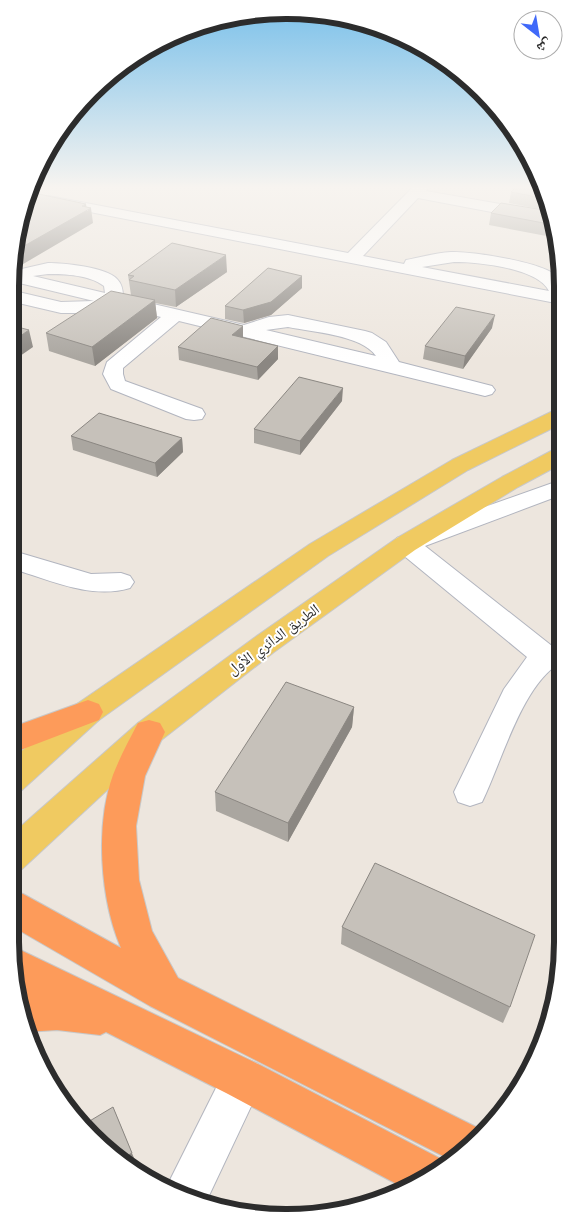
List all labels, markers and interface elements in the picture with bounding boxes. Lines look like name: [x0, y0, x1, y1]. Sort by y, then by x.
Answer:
north arrow: [513, 10, 563, 60]
text: ش: [533, 34, 556, 59]
street label: الطريق الدائري الأول: [223, 598, 324, 681]

